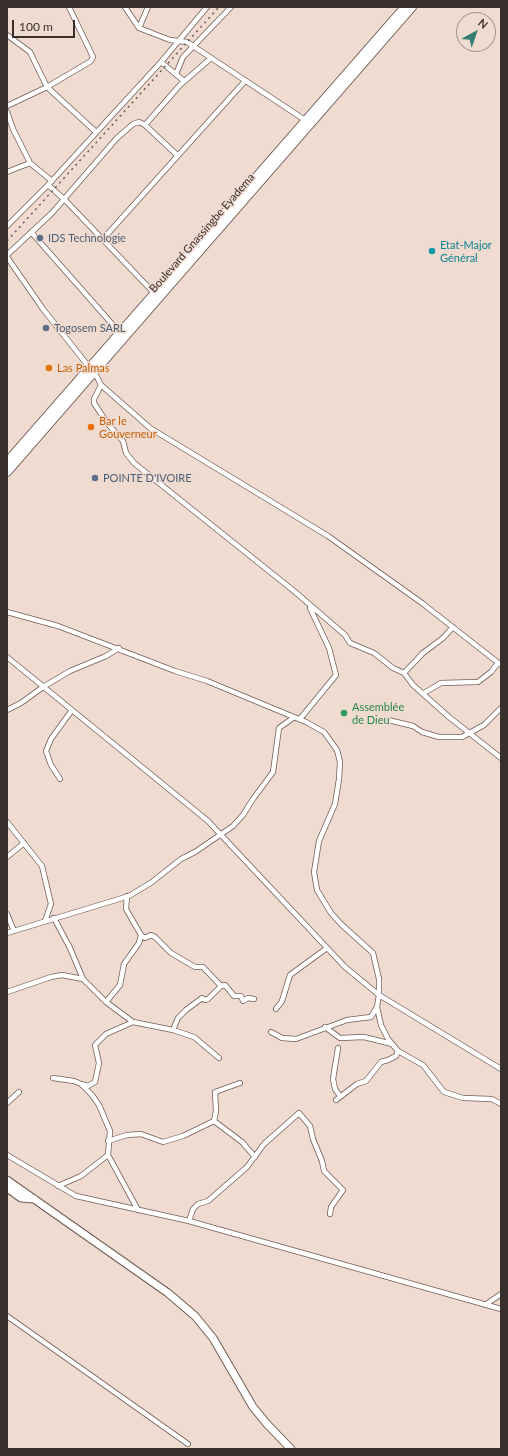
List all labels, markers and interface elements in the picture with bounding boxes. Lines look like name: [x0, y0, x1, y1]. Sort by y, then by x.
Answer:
scale bar: [14, 12, 77, 38]
north arrow: [456, 12, 496, 52]
text: N: [476, 15, 491, 31]
text: 100 m: [19, 19, 53, 34]
street label: Boulevard Gnassingbe Eyadema: [147, 171, 257, 295]
place label: IDS Technologie: [48, 231, 126, 245]
marker: IDS Technologie: [35, 233, 45, 243]
place label: Etat-Major Général: [440, 238, 492, 264]
marker: Etat-Major Général: [427, 246, 437, 256]
place label: Togosem SARL: [54, 321, 125, 335]
marker: Togosem SARL: [41, 323, 51, 333]
place label: Las Palmas: [57, 361, 109, 375]
marker: Las Palmas: [44, 363, 54, 373]
place label: Bar le Gouverneur: [99, 414, 157, 440]
marker: Bar le Gouverneur: [86, 422, 96, 432]
place label: POINTE D'IVOIRE: [103, 471, 192, 485]
marker: POINTE D'IVOIRE: [90, 473, 100, 483]
place label: Assemblée de Dieu: [352, 700, 404, 726]
marker: Assemblée de Dieu: [339, 708, 349, 718]

